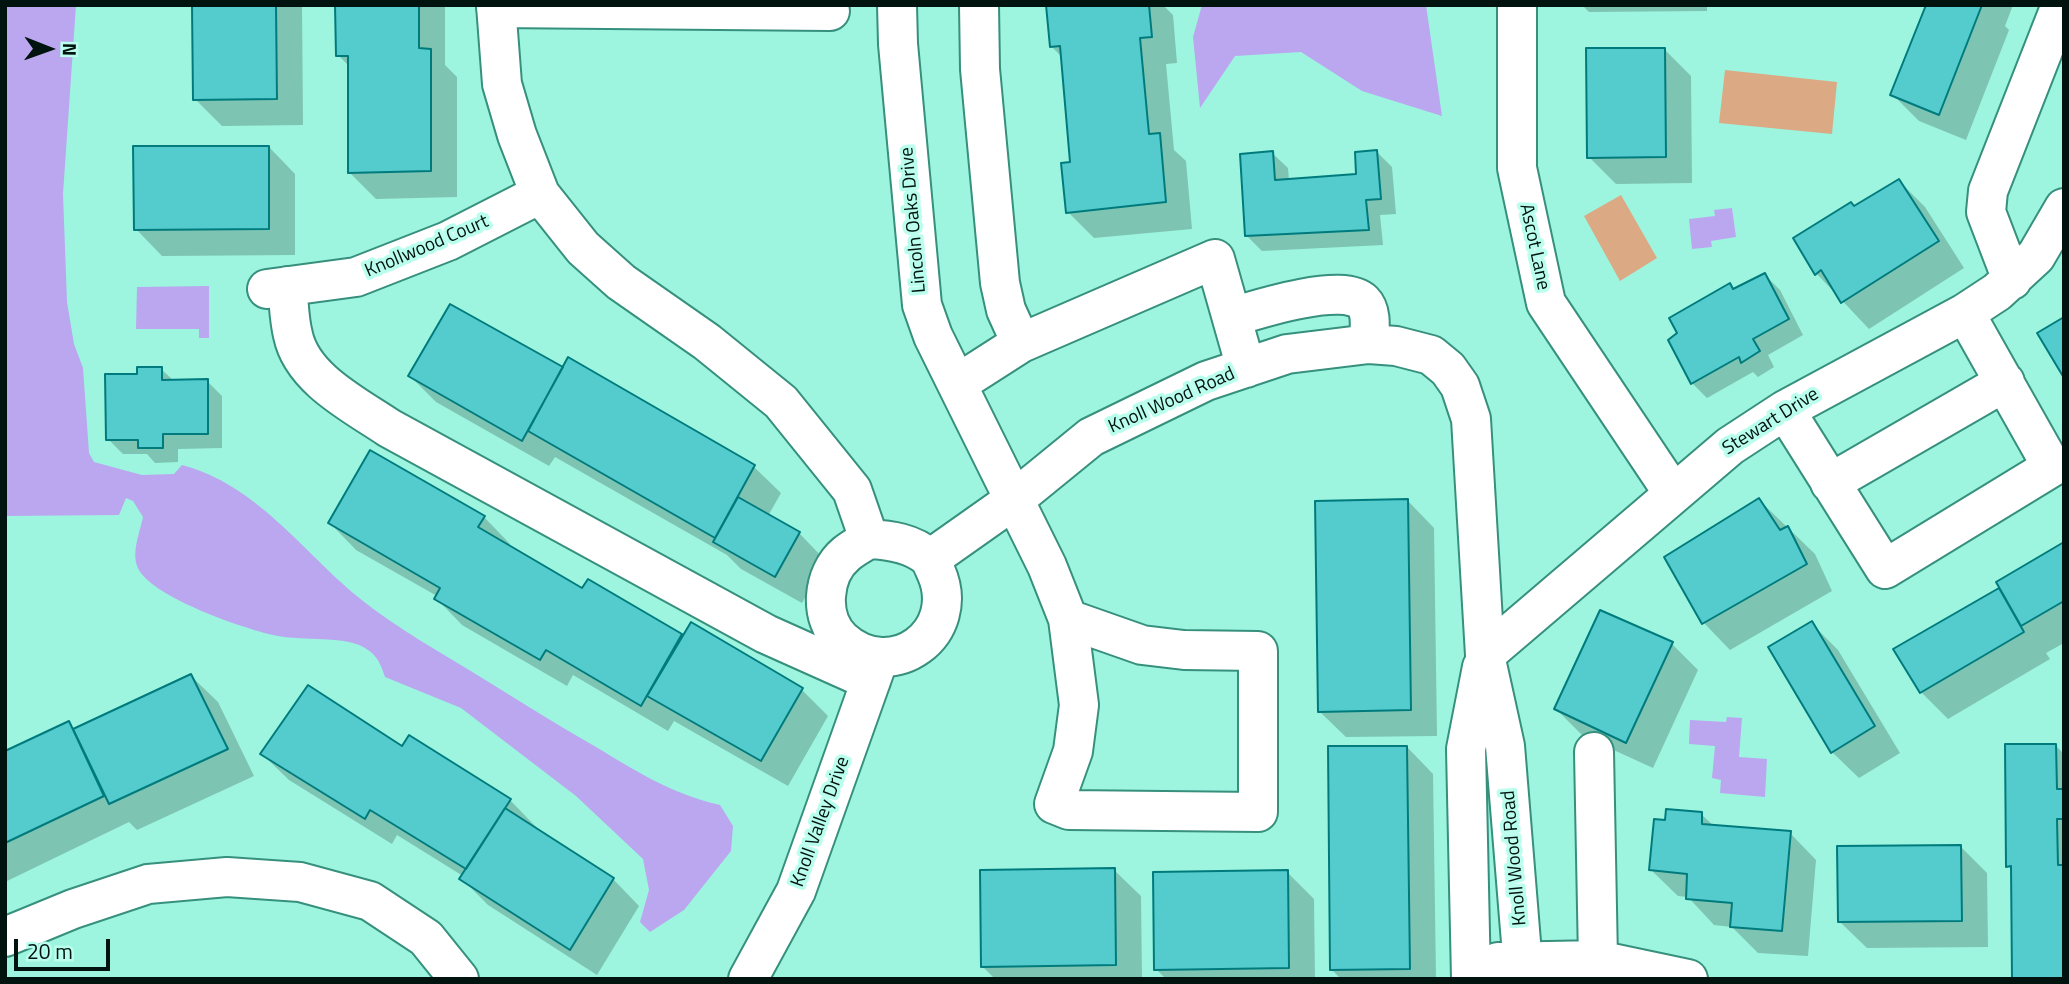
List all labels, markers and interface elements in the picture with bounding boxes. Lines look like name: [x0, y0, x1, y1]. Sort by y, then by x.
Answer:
north arrow: [14, 14, 84, 84]
text: N: [56, 43, 85, 56]
street label: Lincoln Oaks Drive: [896, 146, 932, 294]
street label: Ascot Lane: [1514, 202, 1554, 292]
street label: Knollwood Court: [362, 211, 492, 283]
street label: Knoll Wood Road: [1105, 363, 1239, 439]
street label: Stewart Drive: [1719, 383, 1823, 461]
street label: Knoll Valley Drive: [787, 754, 855, 890]
street label: Knoll Wood Road: [1498, 789, 1532, 927]
scale bar: [18, 925, 114, 969]
text: 20 m: [27, 935, 73, 967]

